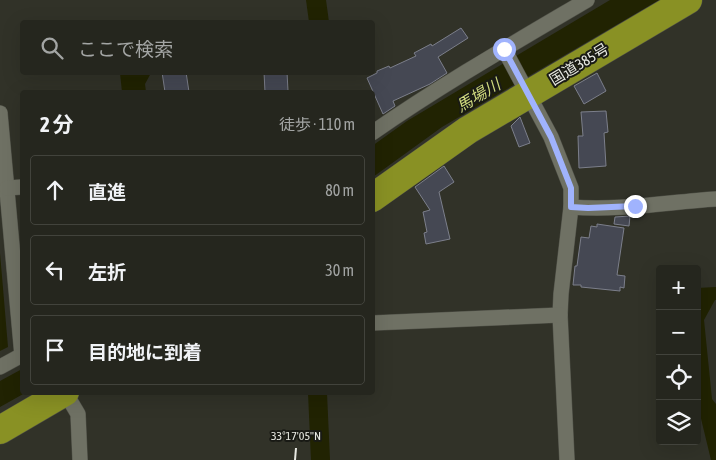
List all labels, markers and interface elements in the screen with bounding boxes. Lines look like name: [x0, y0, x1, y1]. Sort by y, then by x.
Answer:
search box: [20, 20, 375, 75]
icon: search: [38, 34, 66, 62]
text: ここで検索: [78, 38, 173, 60]
route start: [493, 38, 516, 61]
street label: 国道385号: [546, 40, 612, 88]
water label: 馬場川: [453, 74, 505, 115]
text: 2 分: [40, 112, 74, 136]
text: 徒歩 · 110 m: [279, 115, 355, 133]
icon: ahead: [41, 176, 69, 204]
text: 直進: [88, 181, 126, 203]
text: 80 m: [325, 181, 354, 199]
route end: [624, 195, 647, 218]
icon: left: [41, 256, 69, 284]
text: 左折: [88, 261, 126, 283]
text: 30 m: [325, 261, 354, 279]
map controls: [656, 265, 701, 445]
button: +: [656, 265, 701, 310]
button: −: [656, 310, 701, 355]
icon: arrive: [41, 336, 69, 364]
text: 目的地に到着: [88, 341, 202, 363]
button: locate: [656, 355, 701, 400]
button: layers: [656, 400, 701, 445]
text: 33°17'05"N: [271, 429, 321, 443]

